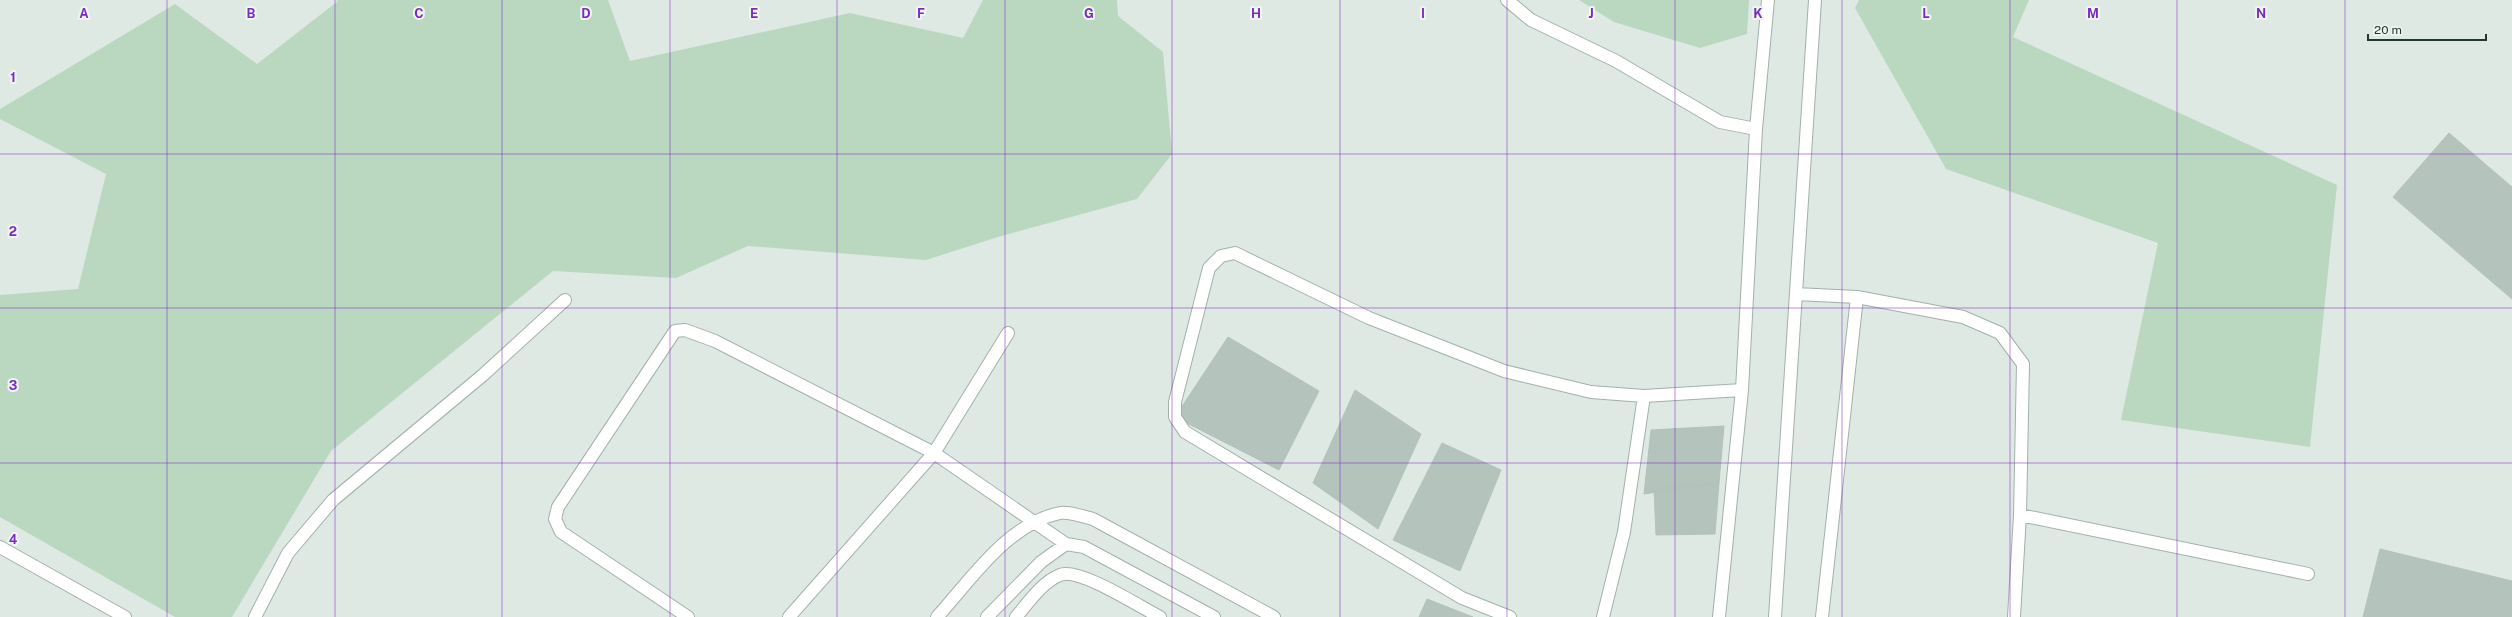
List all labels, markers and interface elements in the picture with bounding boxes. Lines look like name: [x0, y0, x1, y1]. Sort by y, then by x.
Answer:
text: A: [79, 6, 89, 21]
text: B: [247, 6, 256, 21]
text: C: [414, 6, 424, 21]
text: D: [581, 6, 591, 21]
text: E: [750, 6, 758, 21]
text: F: [917, 6, 925, 21]
text: G: [1084, 6, 1094, 21]
text: H: [1251, 6, 1261, 21]
text: I: [1421, 6, 1425, 21]
text: J: [1588, 6, 1594, 21]
text: K: [1753, 6, 1763, 21]
text: L: [1922, 6, 1930, 21]
text: M: [2087, 6, 2099, 21]
text: N: [2256, 6, 2266, 21]
scale bar: [2368, 16, 2486, 42]
text: 20 m: [2374, 23, 2402, 37]
text: 1: [10, 70, 16, 85]
text: 2: [9, 224, 17, 239]
text: 3: [9, 378, 18, 393]
text: 4: [9, 532, 18, 547]

